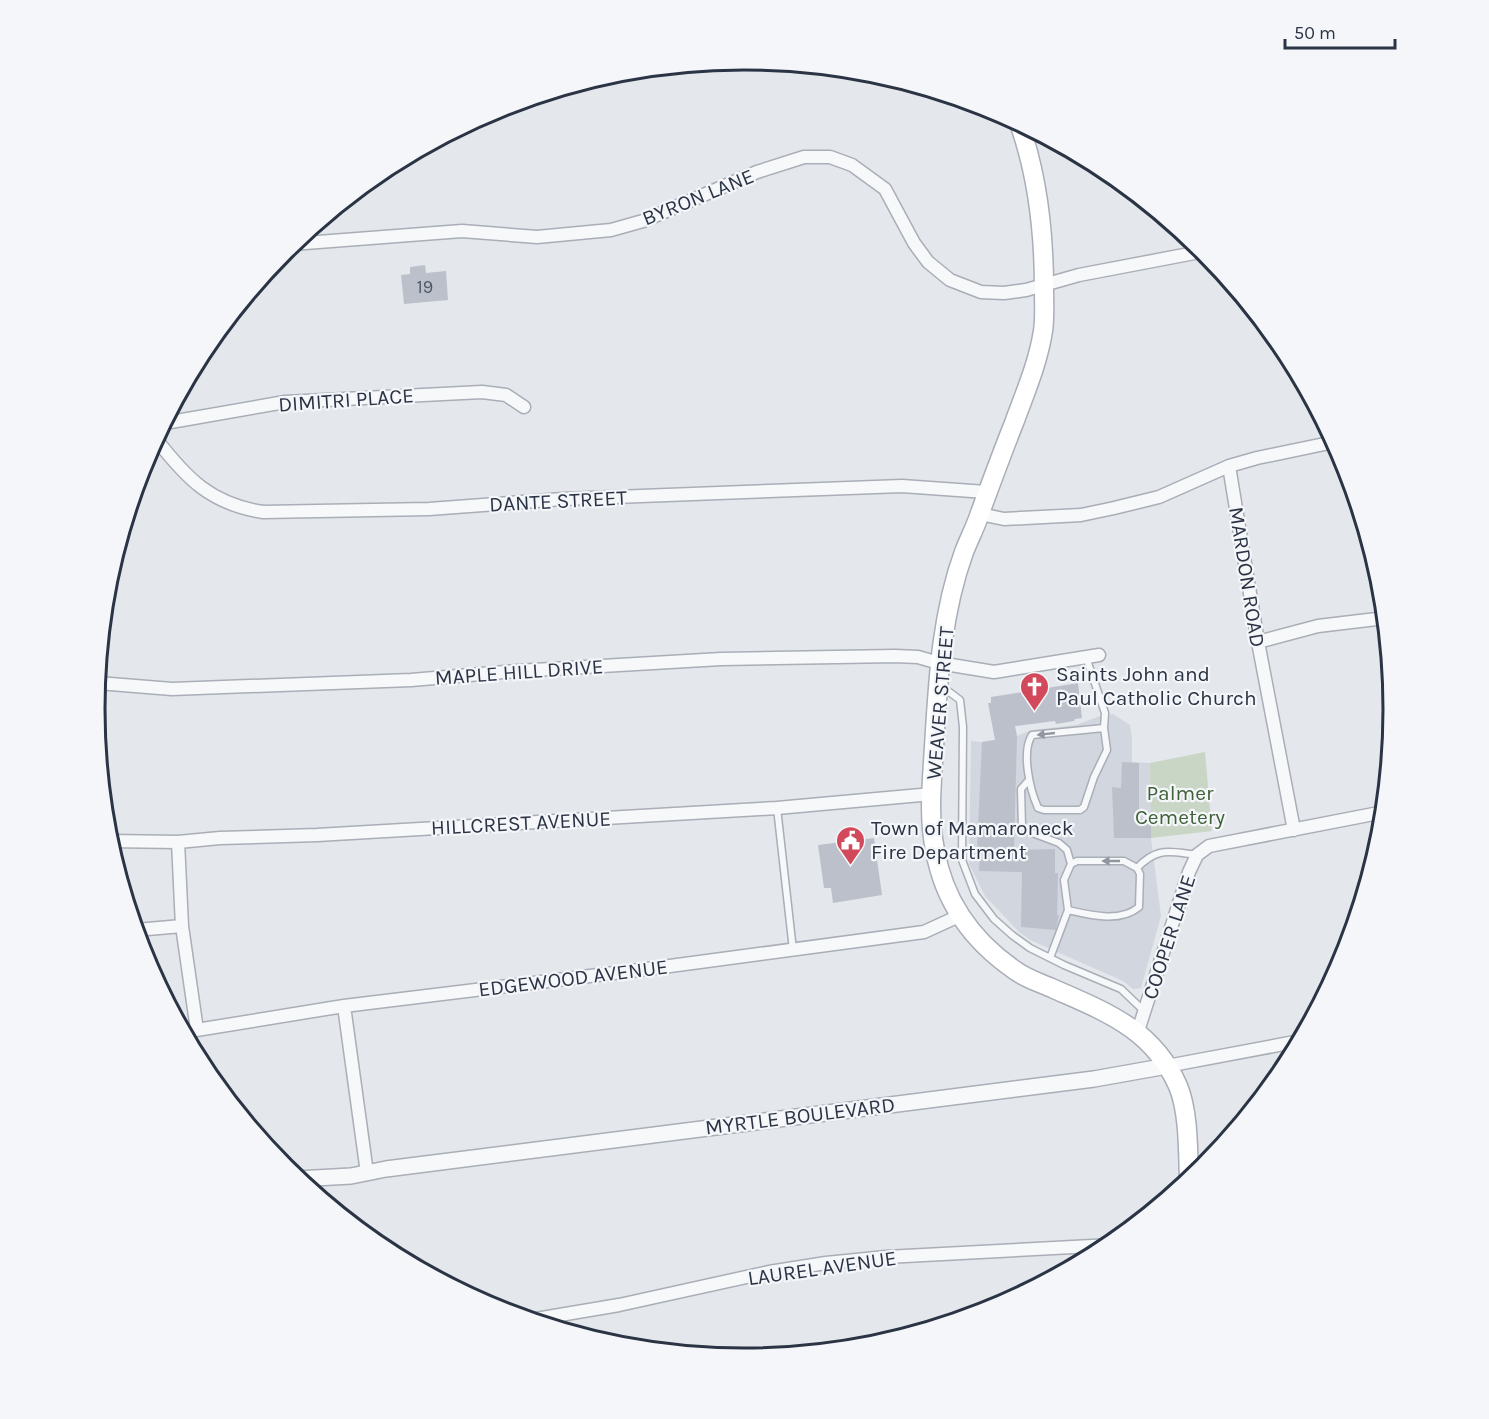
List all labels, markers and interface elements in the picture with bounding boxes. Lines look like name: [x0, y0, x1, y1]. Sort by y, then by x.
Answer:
scale bar: [1285, 12, 1394, 50]
text: 50 m: [1294, 22, 1336, 44]
street label: BYRON LANE: [639, 164, 757, 230]
house number: 19: [417, 276, 433, 298]
street label: DIMITRI PLACE: [277, 383, 415, 417]
street label: DANTE STREET: [489, 485, 628, 517]
street label: MARDON ROAD: [1224, 505, 1270, 649]
street label: WEAVER STREET: [921, 625, 959, 781]
street label: MAPLE HILL DRIVE: [434, 654, 604, 690]
place label: Saints John and Paul Catholic Church: [1056, 662, 1257, 710]
church icon: Saints John and Paul Catholic Church: [1019, 670, 1051, 712]
one-way arrow: [1036, 729, 1055, 739]
park label: Palmer Cemetery: [1135, 781, 1225, 829]
street label: HILLCREST AVENUE: [430, 806, 612, 840]
place label: Town of Mamaroneck Fire Department: [871, 816, 1074, 864]
public building icon: Town of Mamaroneck Fire Department: [834, 824, 866, 866]
one-way arrow: [1102, 856, 1121, 866]
street label: COOPER LANE: [1138, 872, 1200, 1002]
street label: EDGEWOOD AVENUE: [477, 954, 669, 1002]
street label: MYRTLE BOULEVARD: [704, 1092, 896, 1140]
street label: LAUREL AVENUE: [746, 1246, 898, 1290]

